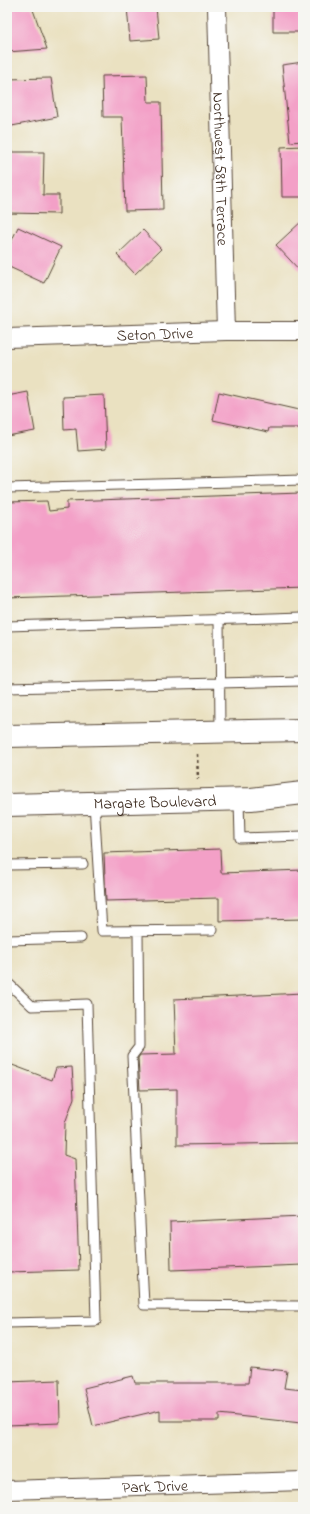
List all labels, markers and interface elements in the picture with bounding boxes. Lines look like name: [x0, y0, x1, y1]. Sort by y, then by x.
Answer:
street label: Northwest 58th Terrace: [205, 92, 234, 247]
street label: Seton Drive: [116, 322, 194, 348]
street label: Margate Boulevard: [93, 790, 217, 817]
street label: Park Drive: [121, 1474, 189, 1501]

